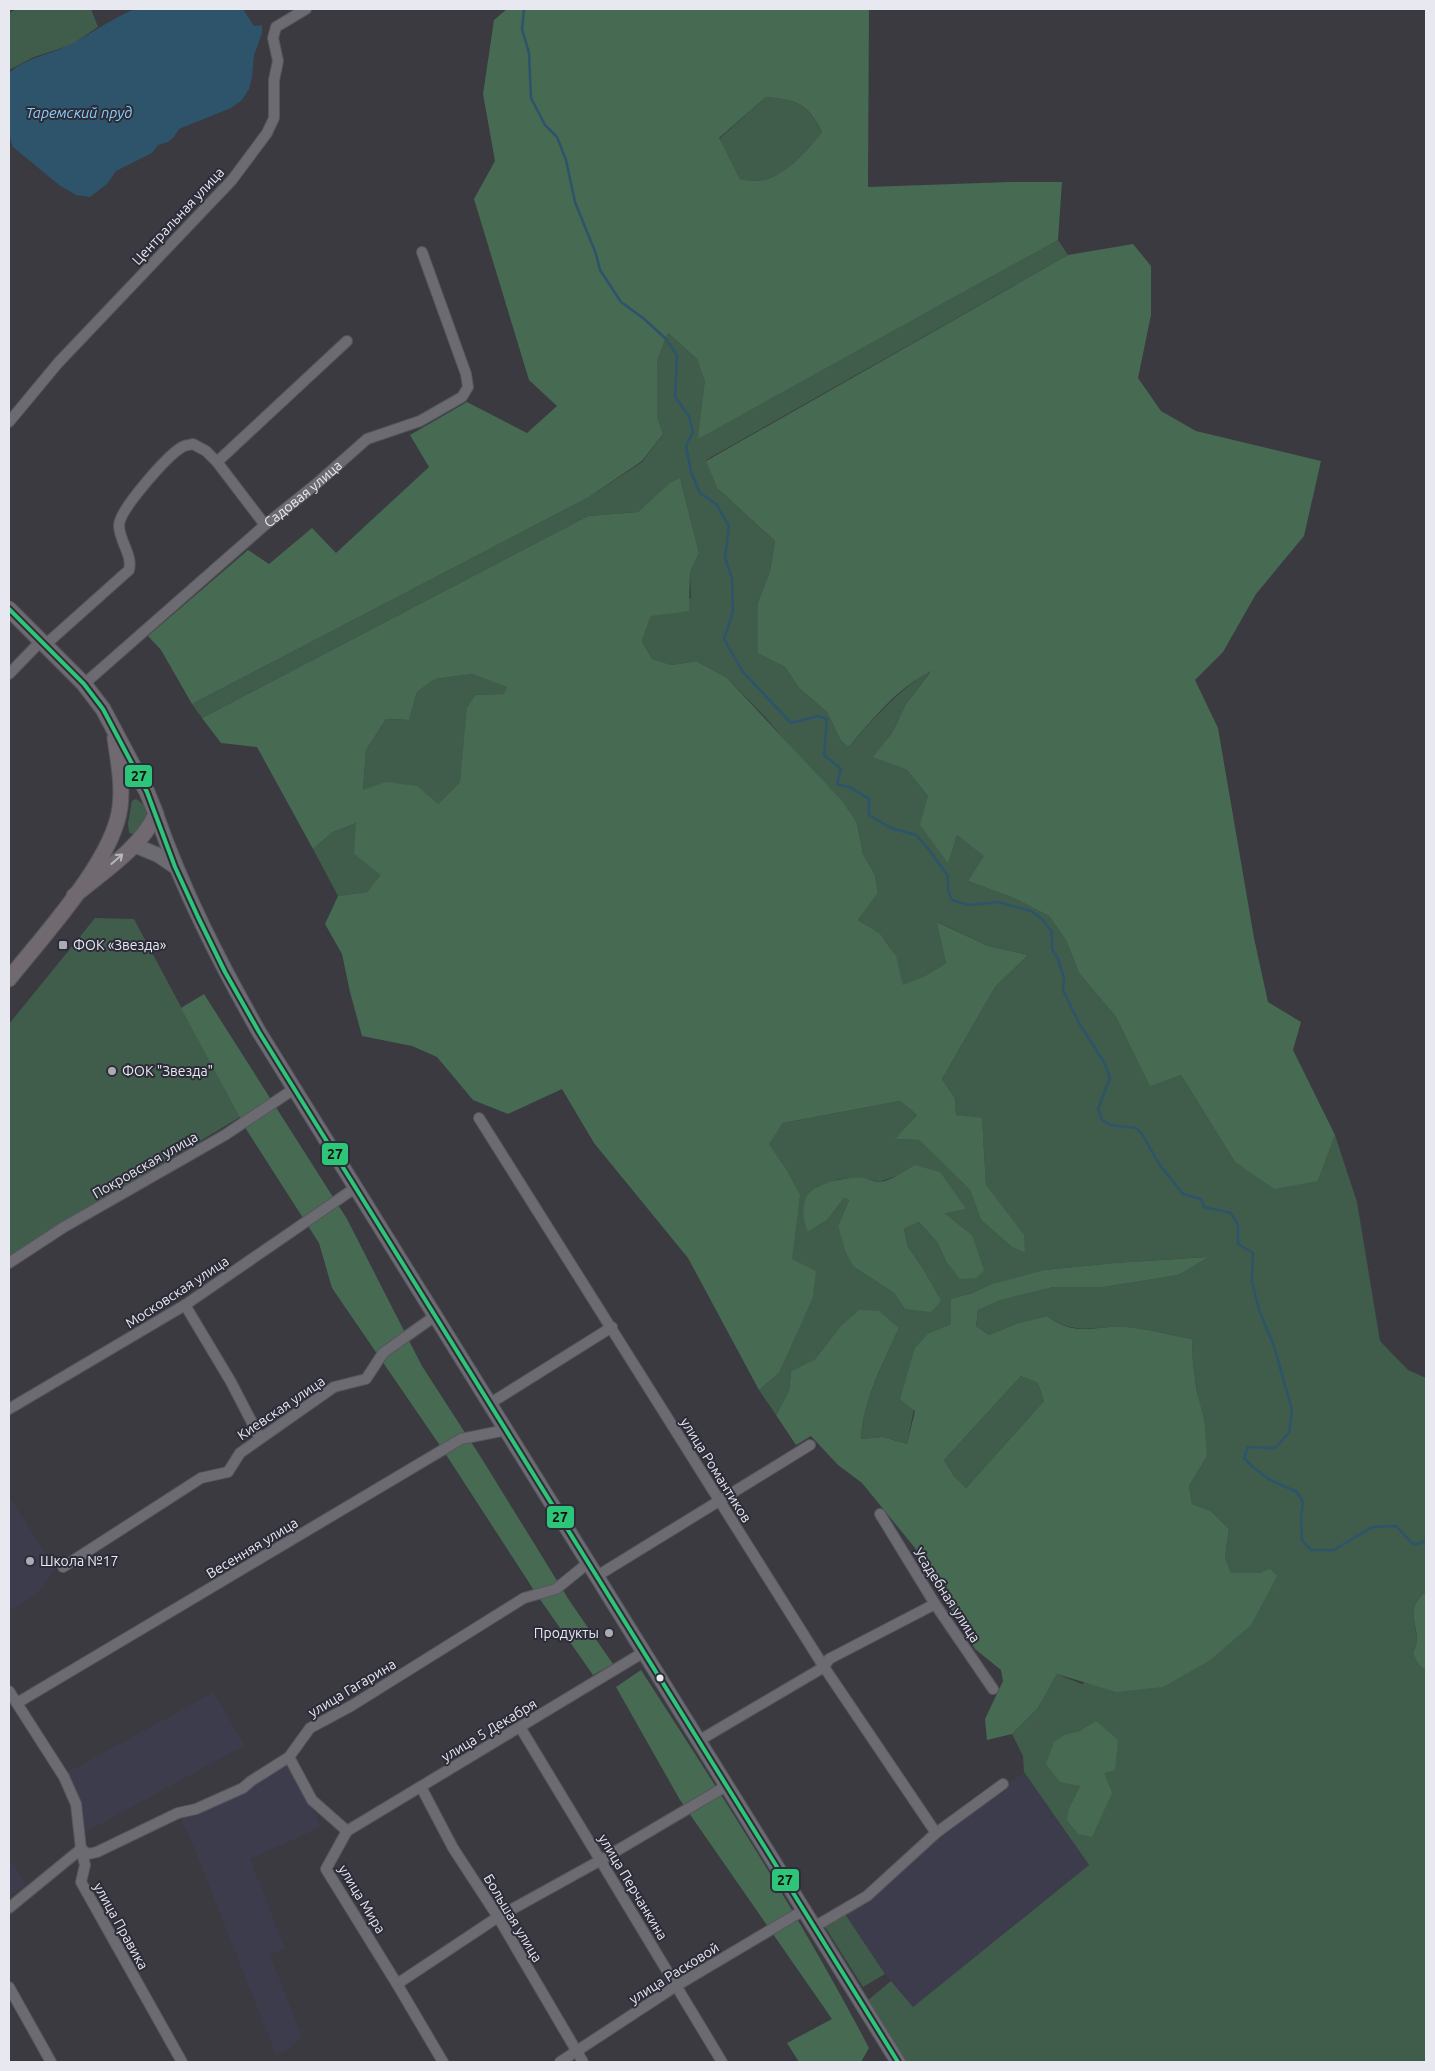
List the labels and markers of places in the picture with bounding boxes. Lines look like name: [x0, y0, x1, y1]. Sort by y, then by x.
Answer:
place label: ФОК «Звезда»: [73, 937, 167, 953]
marker: ФОК «Звезда»: [57, 939, 69, 951]
place label: ФОК "Звезда": [122, 1063, 213, 1079]
marker: ФОК "Звезда": [106, 1065, 118, 1077]
place label: Школа №17: [40, 1553, 119, 1569]
marker: Школа №17: [24, 1555, 36, 1567]
place label: Продукты: [534, 1625, 599, 1641]
marker: Продукты: [603, 1627, 615, 1639]
unlabelled marker: [655, 1673, 665, 1683]

